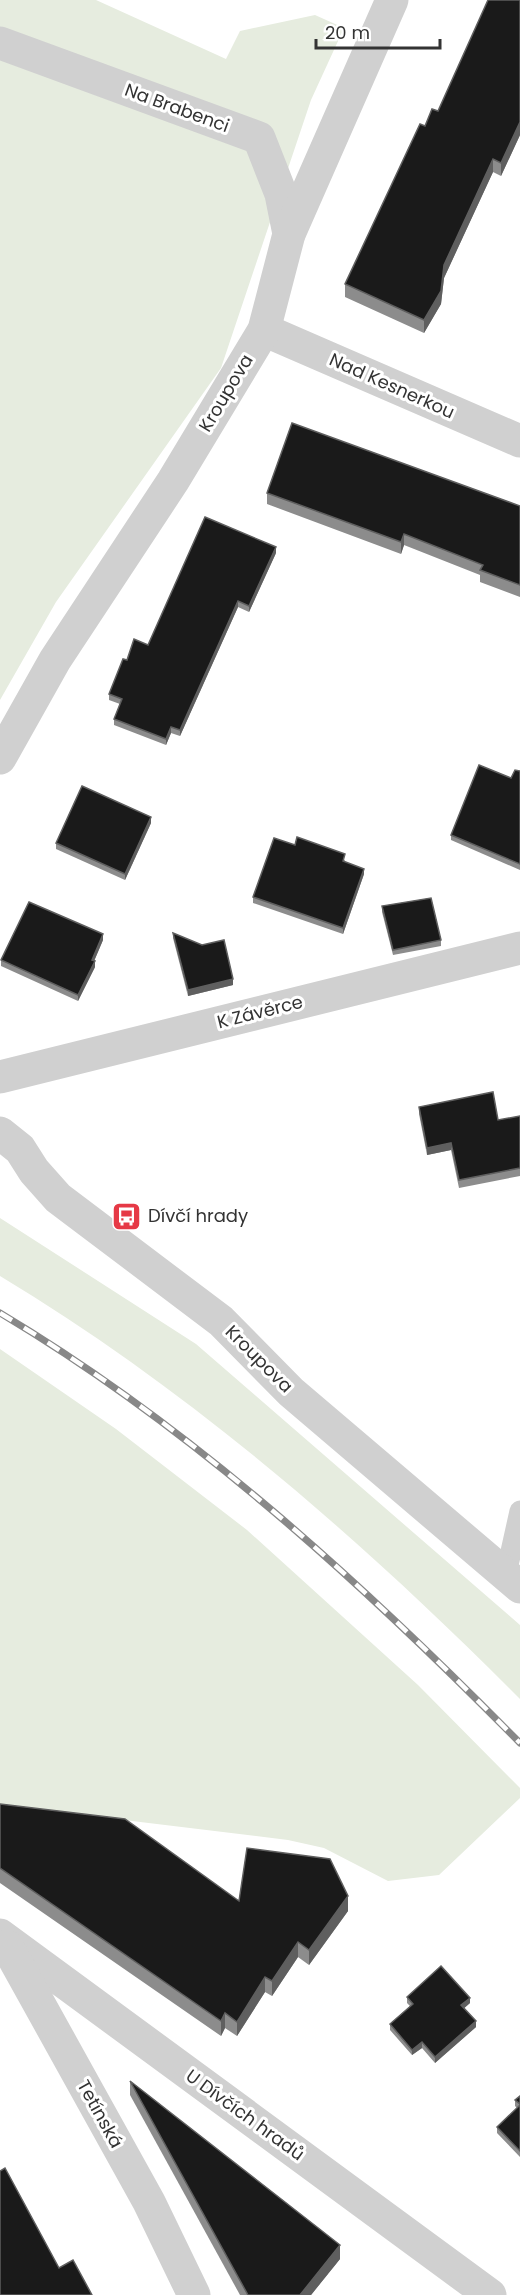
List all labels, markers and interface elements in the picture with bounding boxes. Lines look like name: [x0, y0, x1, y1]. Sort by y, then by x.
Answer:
scale bar: [316, 12, 440, 50]
text: 20 m: [325, 20, 370, 45]
street label: Na Brabenci: [121, 77, 233, 138]
street label: Nad Kesnerkou: [326, 347, 459, 424]
street label: Kroupova: [193, 349, 259, 436]
street label: K Závěrce: [214, 989, 305, 1034]
bus stop icon: Dívčí hrady: [111, 1200, 143, 1232]
place label: Dívčí hrady: [148, 1203, 248, 1228]
street label: Kroupova: [220, 1319, 299, 1398]
street label: U Dívčích hradů: [181, 2063, 310, 2166]
street label: Tetínská: [72, 2075, 129, 2152]

